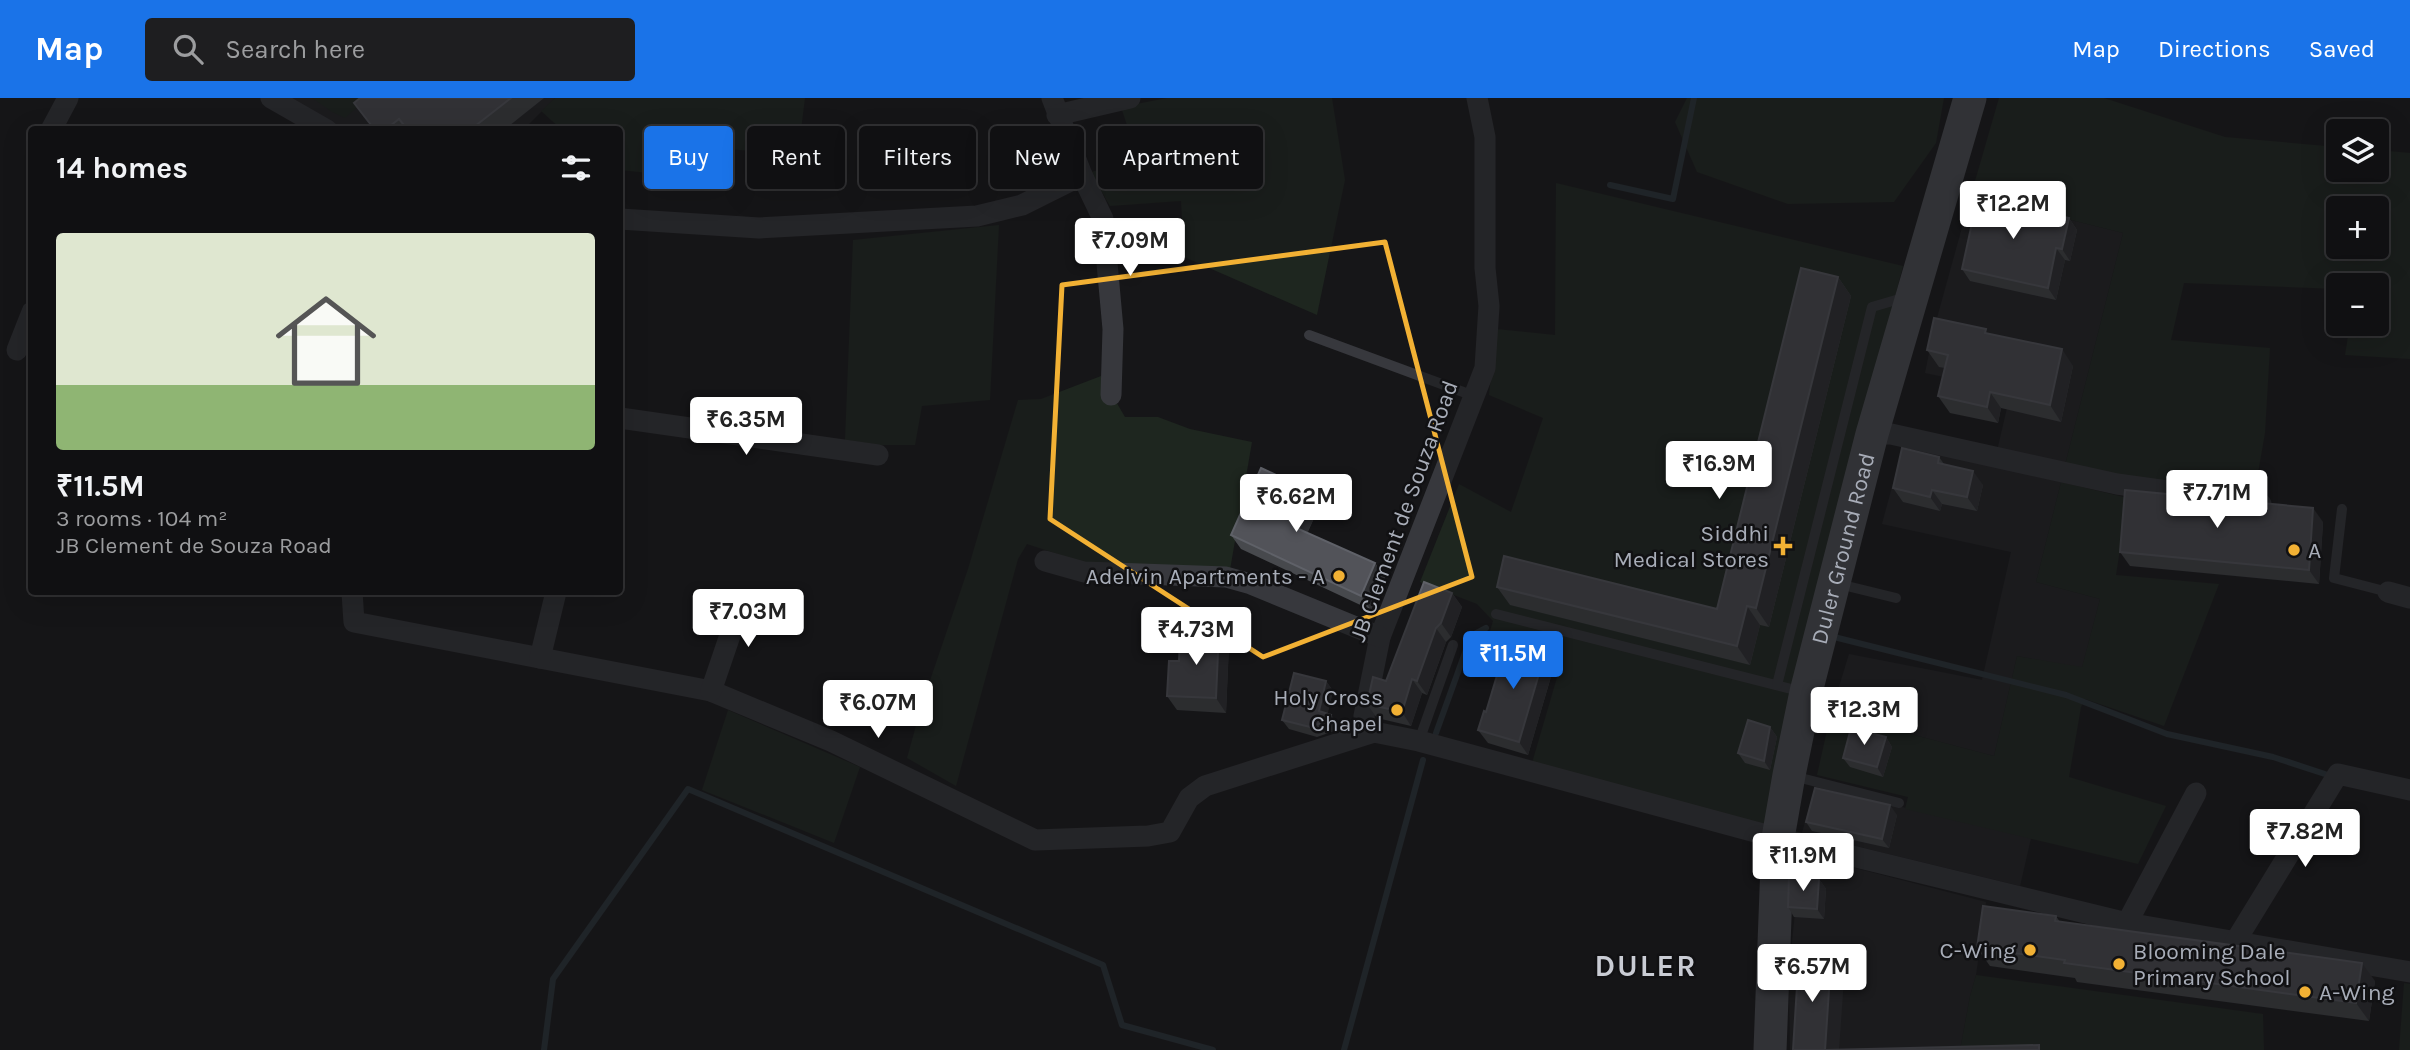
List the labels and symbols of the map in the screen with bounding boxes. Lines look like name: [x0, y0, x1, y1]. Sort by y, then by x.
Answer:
pin: ₹12.2M: [1956, 181, 2070, 241]
pin: ₹7.09M: [1073, 218, 1187, 278]
street label: JB Clement de Souza Road: [1344, 377, 1464, 645]
pin: ₹6.35M: [689, 398, 803, 457]
pin: ₹16.9M: [1662, 442, 1776, 501]
street label: Duler Ground Road: [1805, 450, 1880, 647]
pin: ₹7.71M: [2160, 470, 2274, 530]
pin: ₹6.62M: [1239, 474, 1353, 534]
place label: Siddhi Medical Stores: [1613, 520, 1769, 573]
place label: A: [2308, 537, 2321, 564]
marker: Siddhi Medical Stores: [1775, 538, 1791, 554]
marker: A: [2286, 542, 2302, 558]
place label: Adelvin Apartments - A: [1086, 563, 1325, 590]
marker: Adelvin Apartments - A: [1331, 568, 1347, 584]
pin: ₹7.03M: [691, 589, 805, 649]
pin: ₹4.73M: [1139, 608, 1253, 667]
pin: ₹11.5M: [1456, 632, 1570, 691]
pin: ₹6.07M: [821, 680, 935, 740]
place label: Holy Cross Chapel: [1273, 684, 1383, 737]
pin: ₹12.3M: [1807, 688, 1921, 747]
marker: Holy Cross Chapel: [1389, 702, 1405, 718]
pin: ₹7.82M: [2248, 810, 2362, 869]
pin: ₹11.9M: [1746, 834, 1860, 893]
place label: C-Wing: [1940, 937, 2016, 964]
place label: Blooming Dale Primary School: [2133, 938, 2291, 991]
marker: C-Wing: [2022, 942, 2038, 958]
pin: ₹6.57M: [1755, 944, 1869, 1004]
district label: DULER: [1594, 948, 1698, 984]
marker: Blooming Dale Primary School: [2111, 956, 2127, 972]
place label: A-Wing: [2319, 979, 2395, 1006]
marker: A-Wing: [2297, 984, 2313, 1000]

